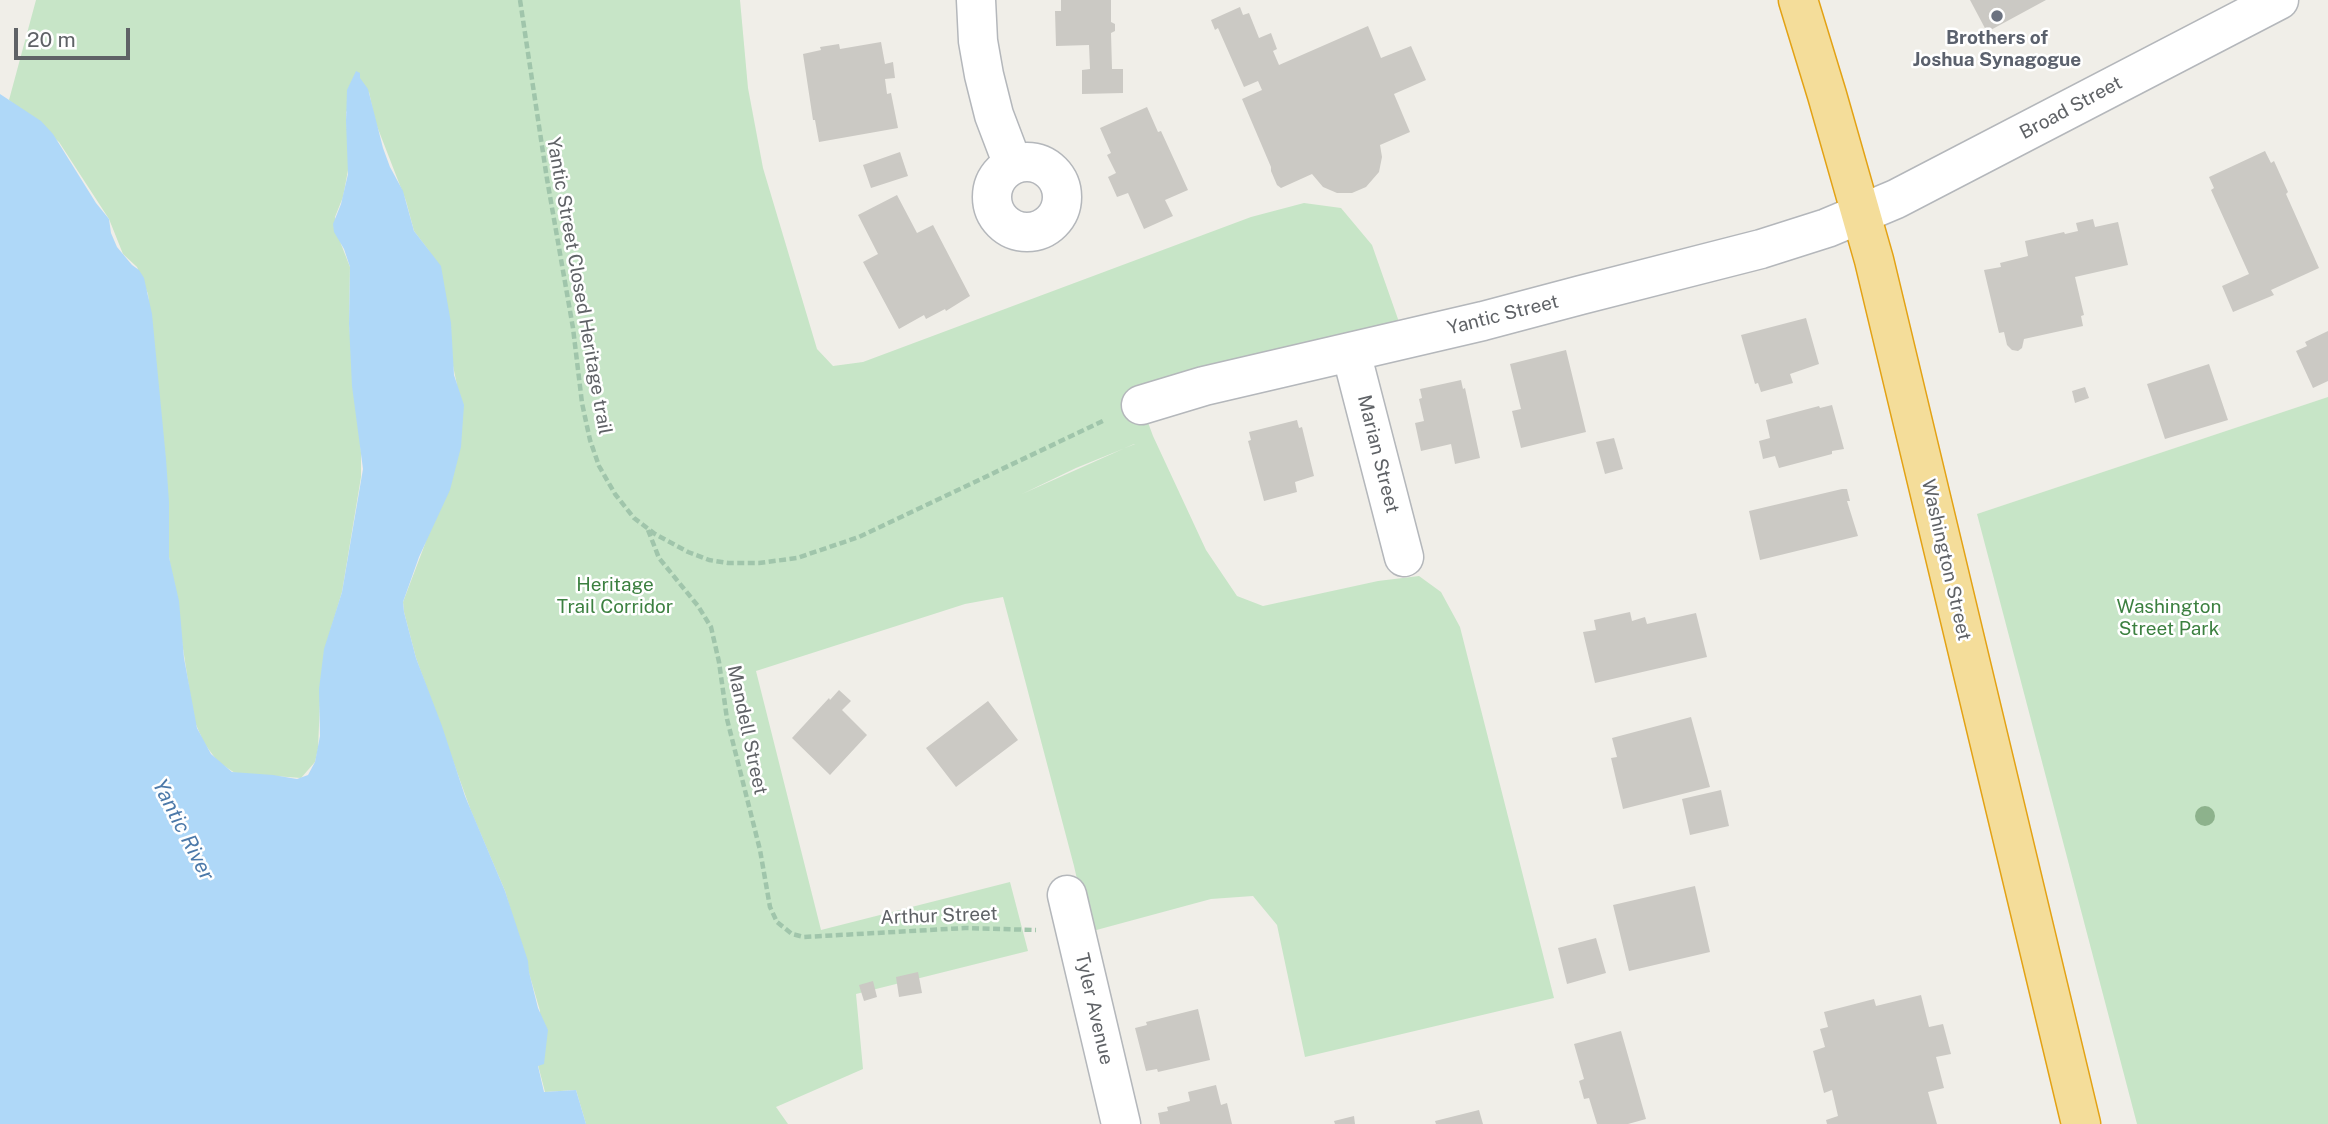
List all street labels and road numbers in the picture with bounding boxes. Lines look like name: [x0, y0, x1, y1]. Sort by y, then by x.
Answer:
street label: Broad Street: [2016, 72, 2126, 144]
street label: Yantic Street Closed Heritage trail: [542, 136, 616, 436]
street label: Yantic Street: [1445, 290, 1561, 340]
street label: Marian Street: [1352, 393, 1404, 515]
street label: Washington Street: [1916, 477, 1976, 643]
street label: Mandell Street: [722, 663, 772, 797]
street label: Arthur Street: [880, 903, 998, 929]
street label: Tyler Avenue: [1070, 951, 1118, 1067]

